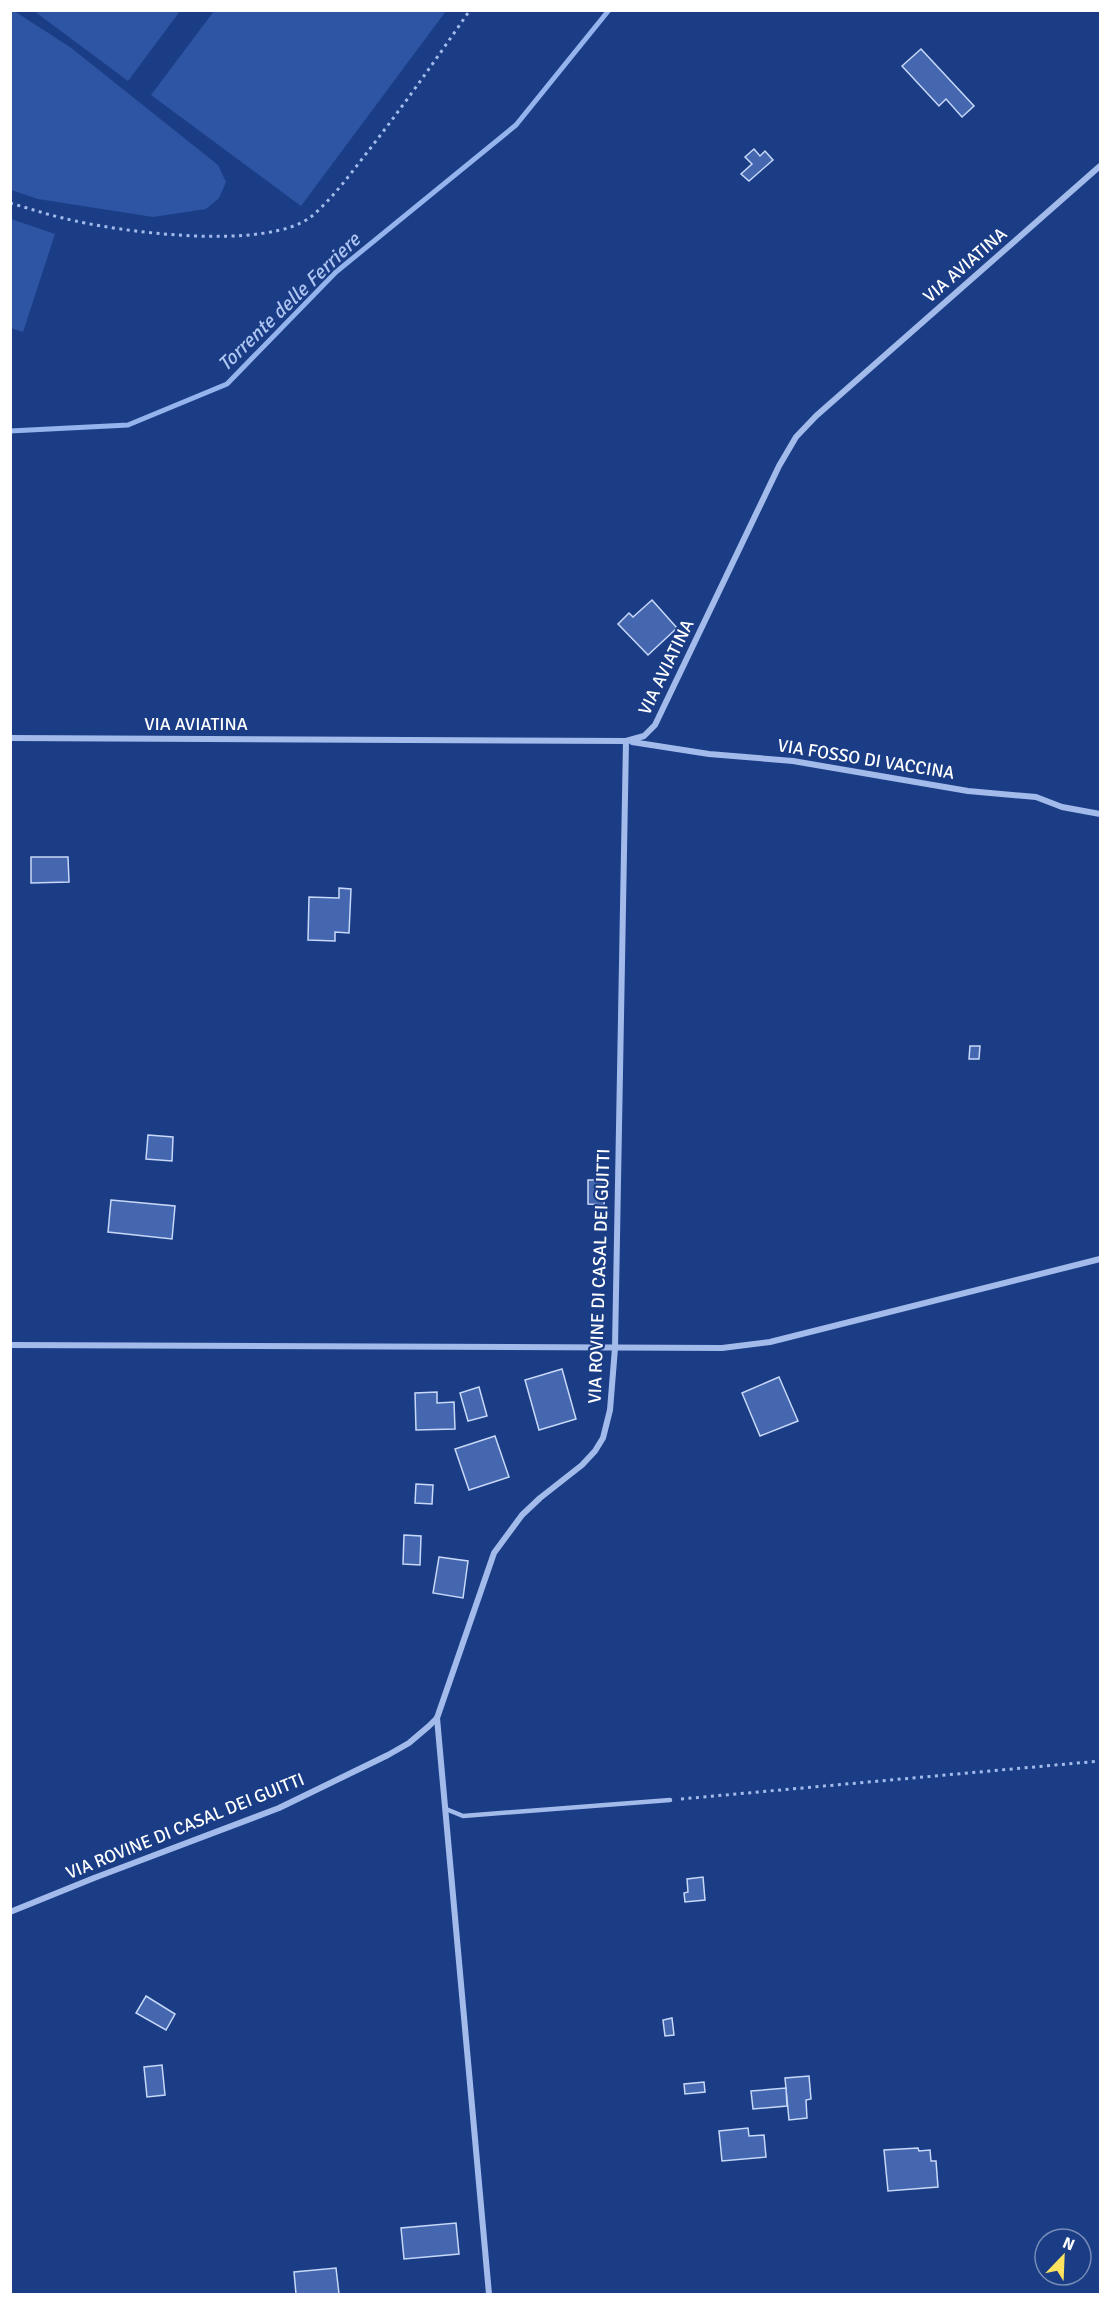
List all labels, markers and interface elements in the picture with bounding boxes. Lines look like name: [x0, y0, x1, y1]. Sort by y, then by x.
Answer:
street label: VIA AVIATINA: [919, 223, 1011, 307]
water label: Torrente delle Ferriere: [212, 227, 366, 377]
street label: VIA AVIATINA: [633, 616, 699, 718]
street label: VIA AVIATINA: [144, 713, 248, 735]
street label: VIA FOSSO DI VACCINA: [776, 734, 956, 784]
street label: VIA ROVINE DI CASAL DEI GUITTI: [584, 1148, 614, 1404]
street label: VIA ROVINE DI CASAL DEI GUITTI: [63, 1768, 307, 1884]
north arrow: [1033, 2227, 1093, 2287]
text: N: [1059, 2233, 1078, 2255]

